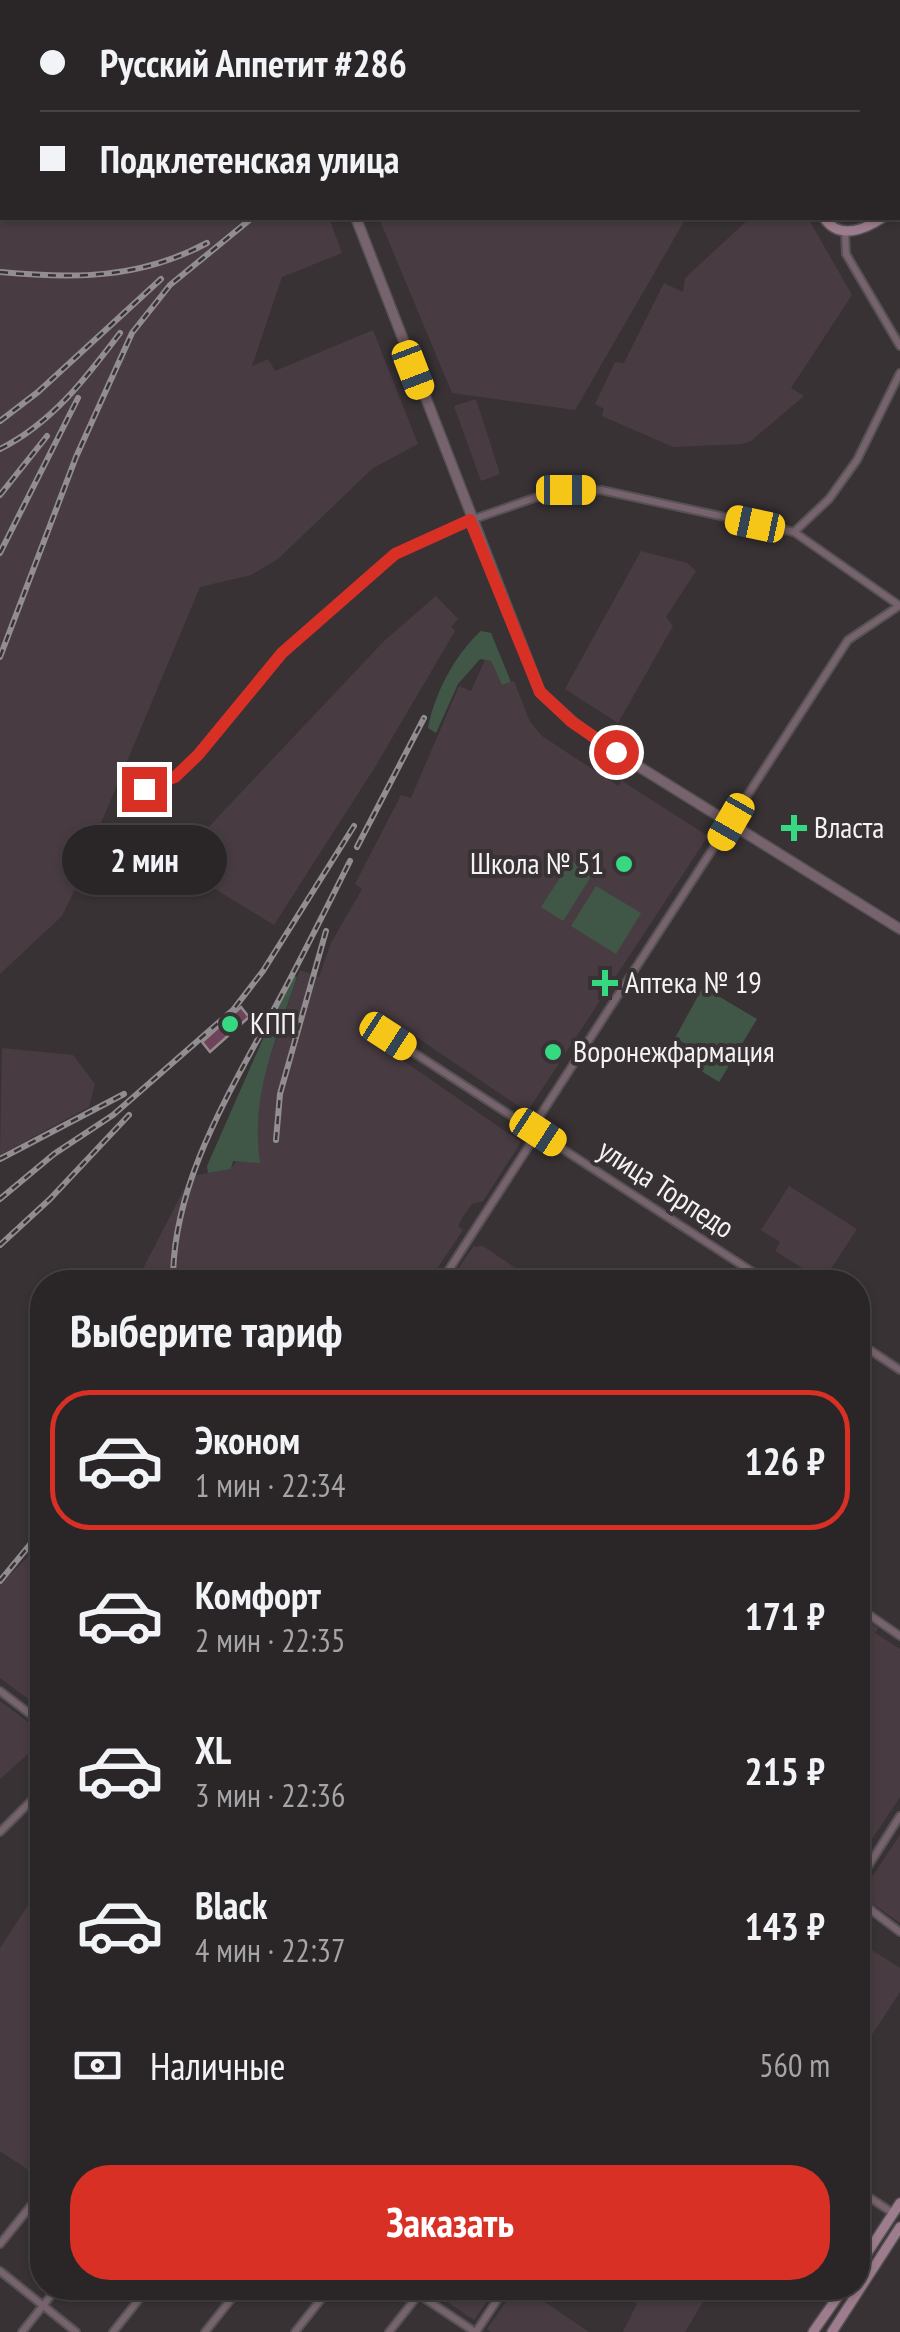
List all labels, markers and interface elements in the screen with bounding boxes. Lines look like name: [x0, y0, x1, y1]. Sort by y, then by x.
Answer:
text: Русский Аппетит #286: [100, 38, 407, 87]
text: Подклетенская улица: [100, 134, 399, 183]
car: [388, 337, 438, 403]
car: [536, 475, 596, 505]
car: [723, 503, 787, 545]
route start: [594, 730, 639, 775]
route end: [122, 767, 167, 812]
car: [703, 789, 759, 855]
place label: Власта: [814, 807, 884, 846]
marker: Власта: [783, 817, 805, 839]
callout: 2 мин: [62, 824, 226, 894]
text: 2 мин: [110, 839, 179, 881]
place label: Школа № 51: [470, 843, 604, 882]
marker: Школа № 51: [613, 853, 635, 875]
place label: Аптека № 19: [625, 962, 762, 1001]
marker: Аптека № 19: [594, 972, 616, 994]
place label: КПП: [250, 1003, 296, 1042]
car: [355, 1007, 421, 1065]
marker: КПП: [219, 1013, 241, 1035]
place label: Воронежфармация: [573, 1031, 775, 1070]
marker: Воронежфармация: [542, 1041, 564, 1063]
car: [505, 1103, 571, 1161]
street label: улица Торпедо: [591, 1129, 742, 1246]
text: Выберите тариф: [70, 1301, 342, 1359]
icon: car: [75, 1415, 165, 1505]
text: Эконом: [195, 1415, 300, 1464]
text: 126 ₽: [745, 1436, 825, 1485]
text: 1 мин · 22:34: [195, 1464, 345, 1506]
icon: car: [75, 1570, 165, 1660]
text: Комфорт: [195, 1570, 321, 1619]
text: 171 ₽: [745, 1591, 825, 1640]
text: 2 мин · 22:35: [195, 1619, 345, 1661]
icon: car: [75, 1725, 165, 1815]
text: XL: [195, 1725, 231, 1774]
text: 215 ₽: [745, 1746, 825, 1795]
text: 3 мин · 22:36: [195, 1774, 345, 1816]
icon: car: [75, 1880, 165, 1970]
text: Black: [195, 1880, 268, 1929]
text: 143 ₽: [745, 1901, 825, 1950]
text: 4 мин · 22:37: [195, 1929, 345, 1971]
icon: cash: [70, 2038, 125, 2093]
text: Наличные: [150, 2041, 285, 2090]
text: 560 m: [759, 2044, 830, 2086]
button: Заказать: [70, 2165, 830, 2280]

